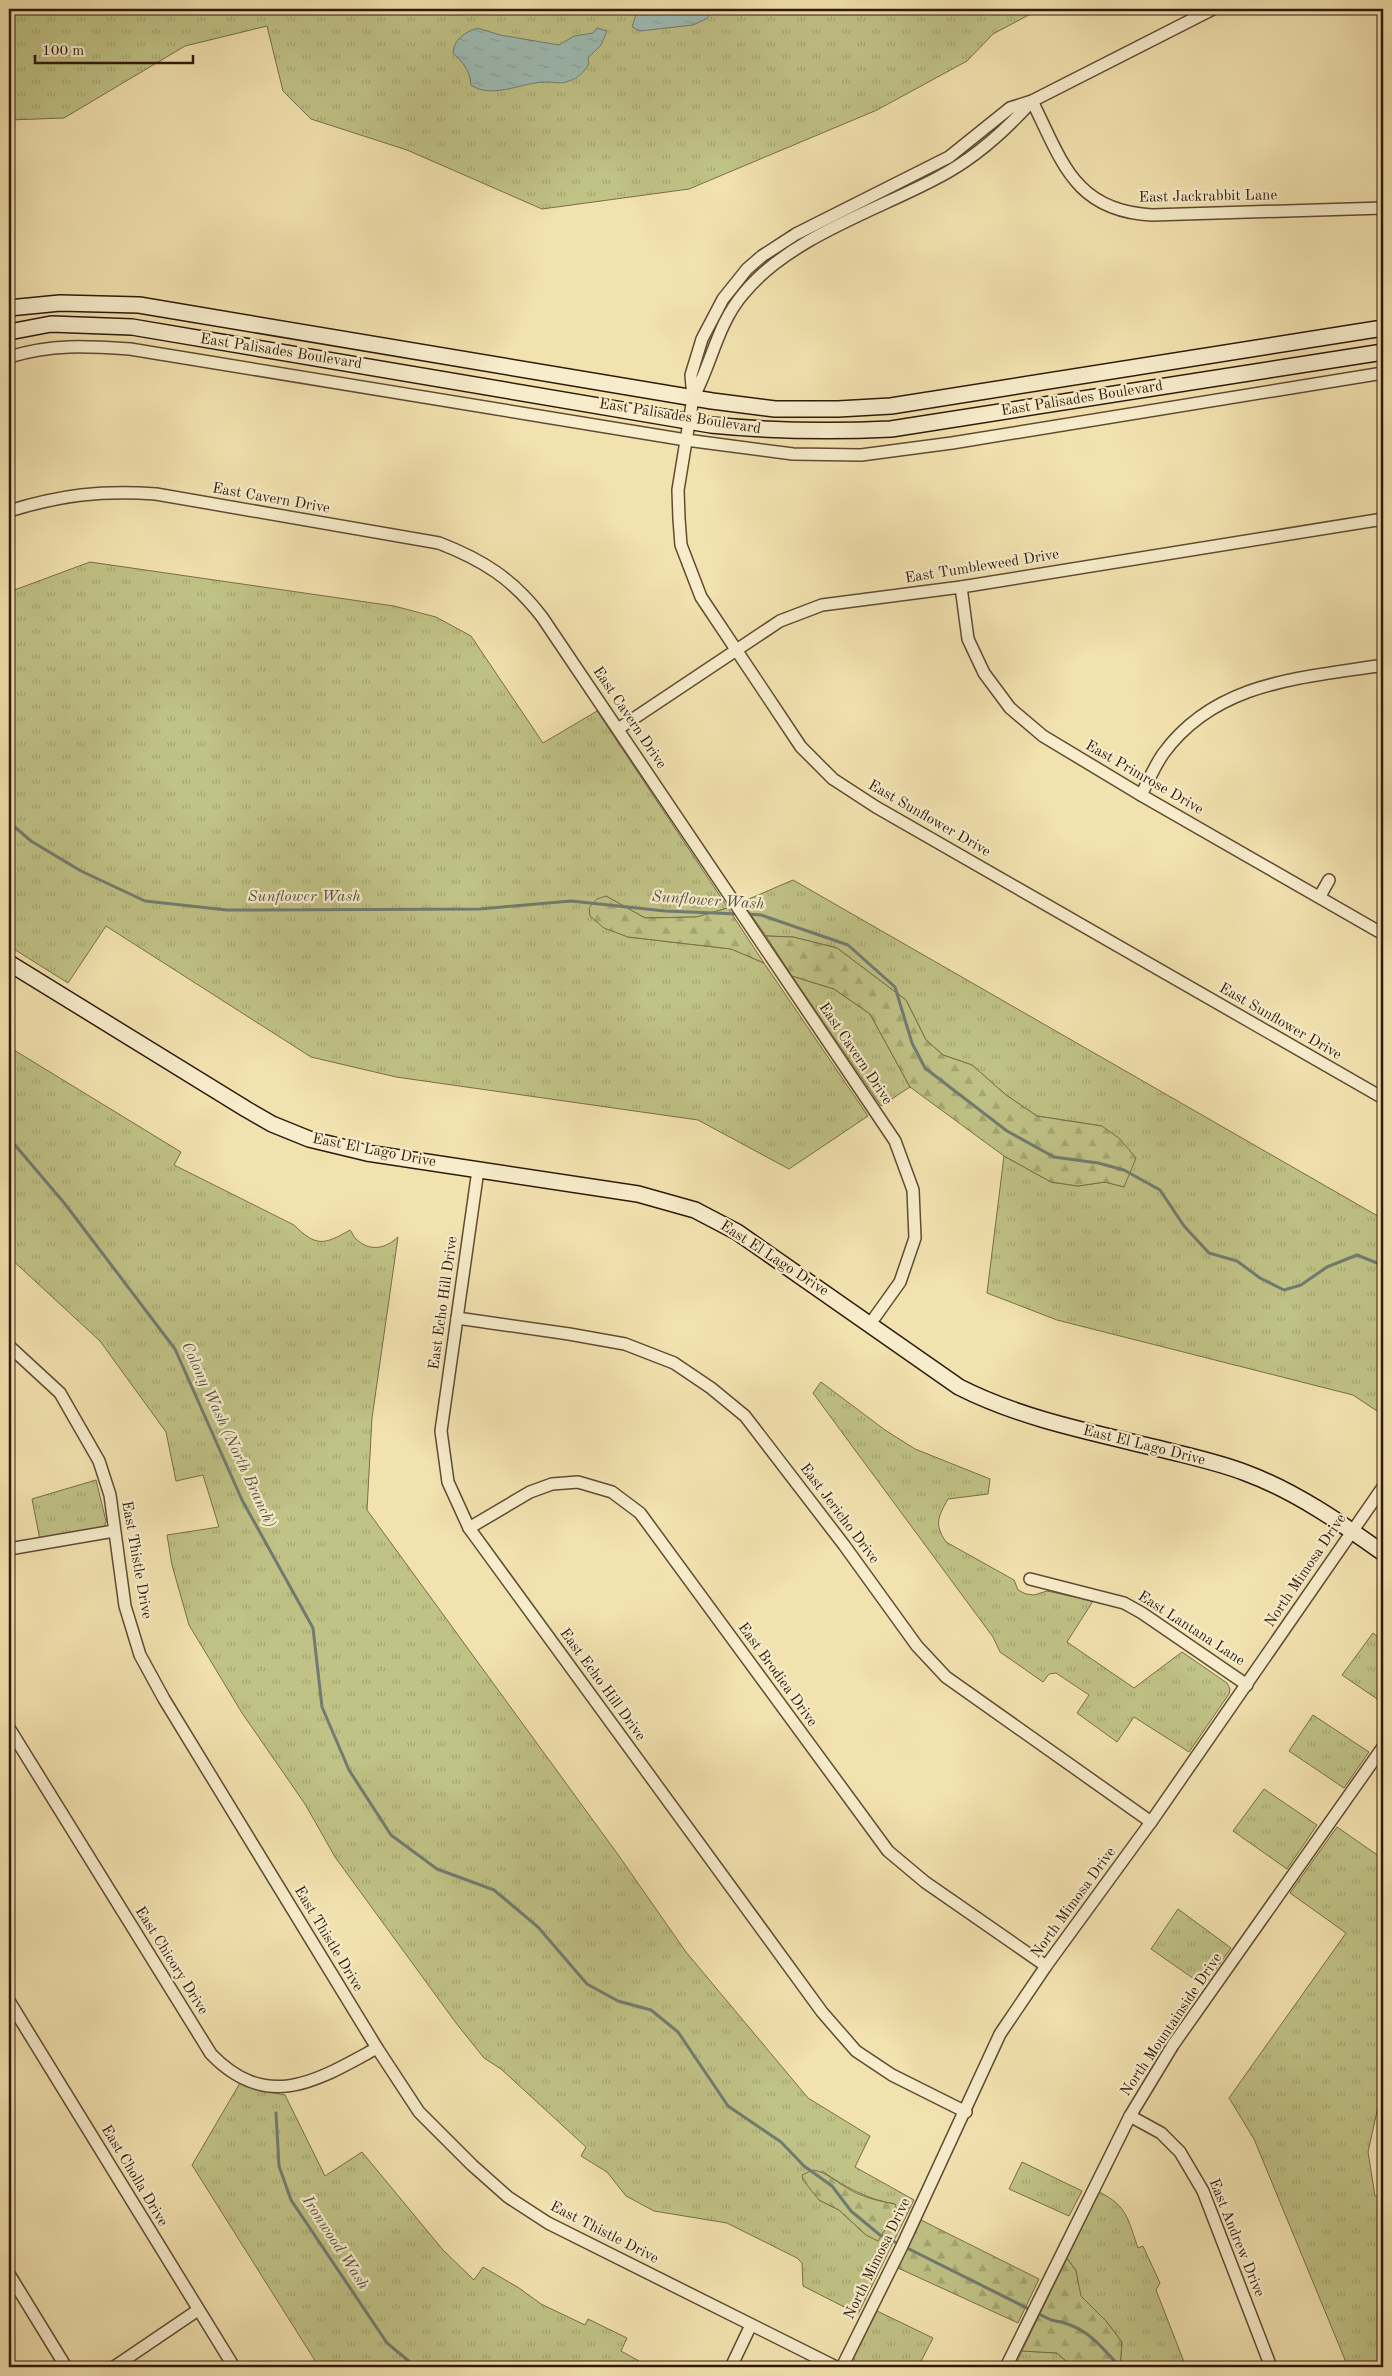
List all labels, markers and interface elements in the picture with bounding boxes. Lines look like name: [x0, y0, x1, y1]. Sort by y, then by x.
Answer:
scale bar: [35, 32, 192, 64]
text: 100 m: [42, 44, 84, 59]
street label: East Jackrabbit Lane: [1139, 188, 1277, 206]
street label: East Palisades Boulevard: [199, 332, 363, 372]
street label: East Palisades Boulevard: [1000, 379, 1164, 419]
street label: East Palisades Boulevard: [598, 397, 762, 437]
street label: East Cavern Drive: [211, 481, 331, 517]
street label: East Tumbleweed Drive: [904, 547, 1060, 587]
street label: East Cavern Drive: [589, 664, 669, 772]
street label: East Primrose Drive: [1083, 738, 1206, 818]
street label: East Sunflower Drive: [865, 778, 993, 860]
water label: Sunflower Wash: [247, 889, 361, 905]
water label: Sunflower Wash: [651, 889, 765, 913]
street label: East Sunflower Drive: [1216, 981, 1344, 1063]
street label: East Cavern Drive: [815, 1000, 895, 1108]
street label: East El Lago Drive: [311, 1132, 437, 1170]
street label: East El Lago Drive: [717, 1219, 831, 1300]
street label: East Echo Hill Drive: [427, 1235, 461, 1371]
water label: Colony Wash (North Branch): [178, 1340, 278, 1530]
street label: East El Lago Drive: [1081, 1424, 1207, 1468]
street label: East Jericho Drive: [797, 1461, 882, 1567]
street label: East Thistle Drive: [118, 1500, 154, 1620]
street label: North Mimosa Drive: [1263, 1512, 1349, 1630]
street label: East Lantana Lane: [1135, 1589, 1247, 1669]
street label: East Brodiea Drive: [734, 1620, 820, 1730]
street label: East Echo Hill Drive: [556, 1626, 648, 1744]
street label: North Mimosa Drive: [1029, 1845, 1119, 1961]
street label: East Thistle Drive: [291, 1884, 365, 1994]
street label: East Chicory Drive: [132, 1904, 210, 2018]
street label: North Mountainside Drive: [1118, 1951, 1226, 2099]
street label: East Cholla Drive: [98, 2123, 170, 2229]
street label: East Andrew Drive: [1205, 2177, 1267, 2299]
water label: Ironwood Wash: [298, 2192, 371, 2293]
street label: North Mimosa Drive: [842, 2196, 914, 2322]
street label: East Thistle Drive: [547, 2199, 661, 2267]

